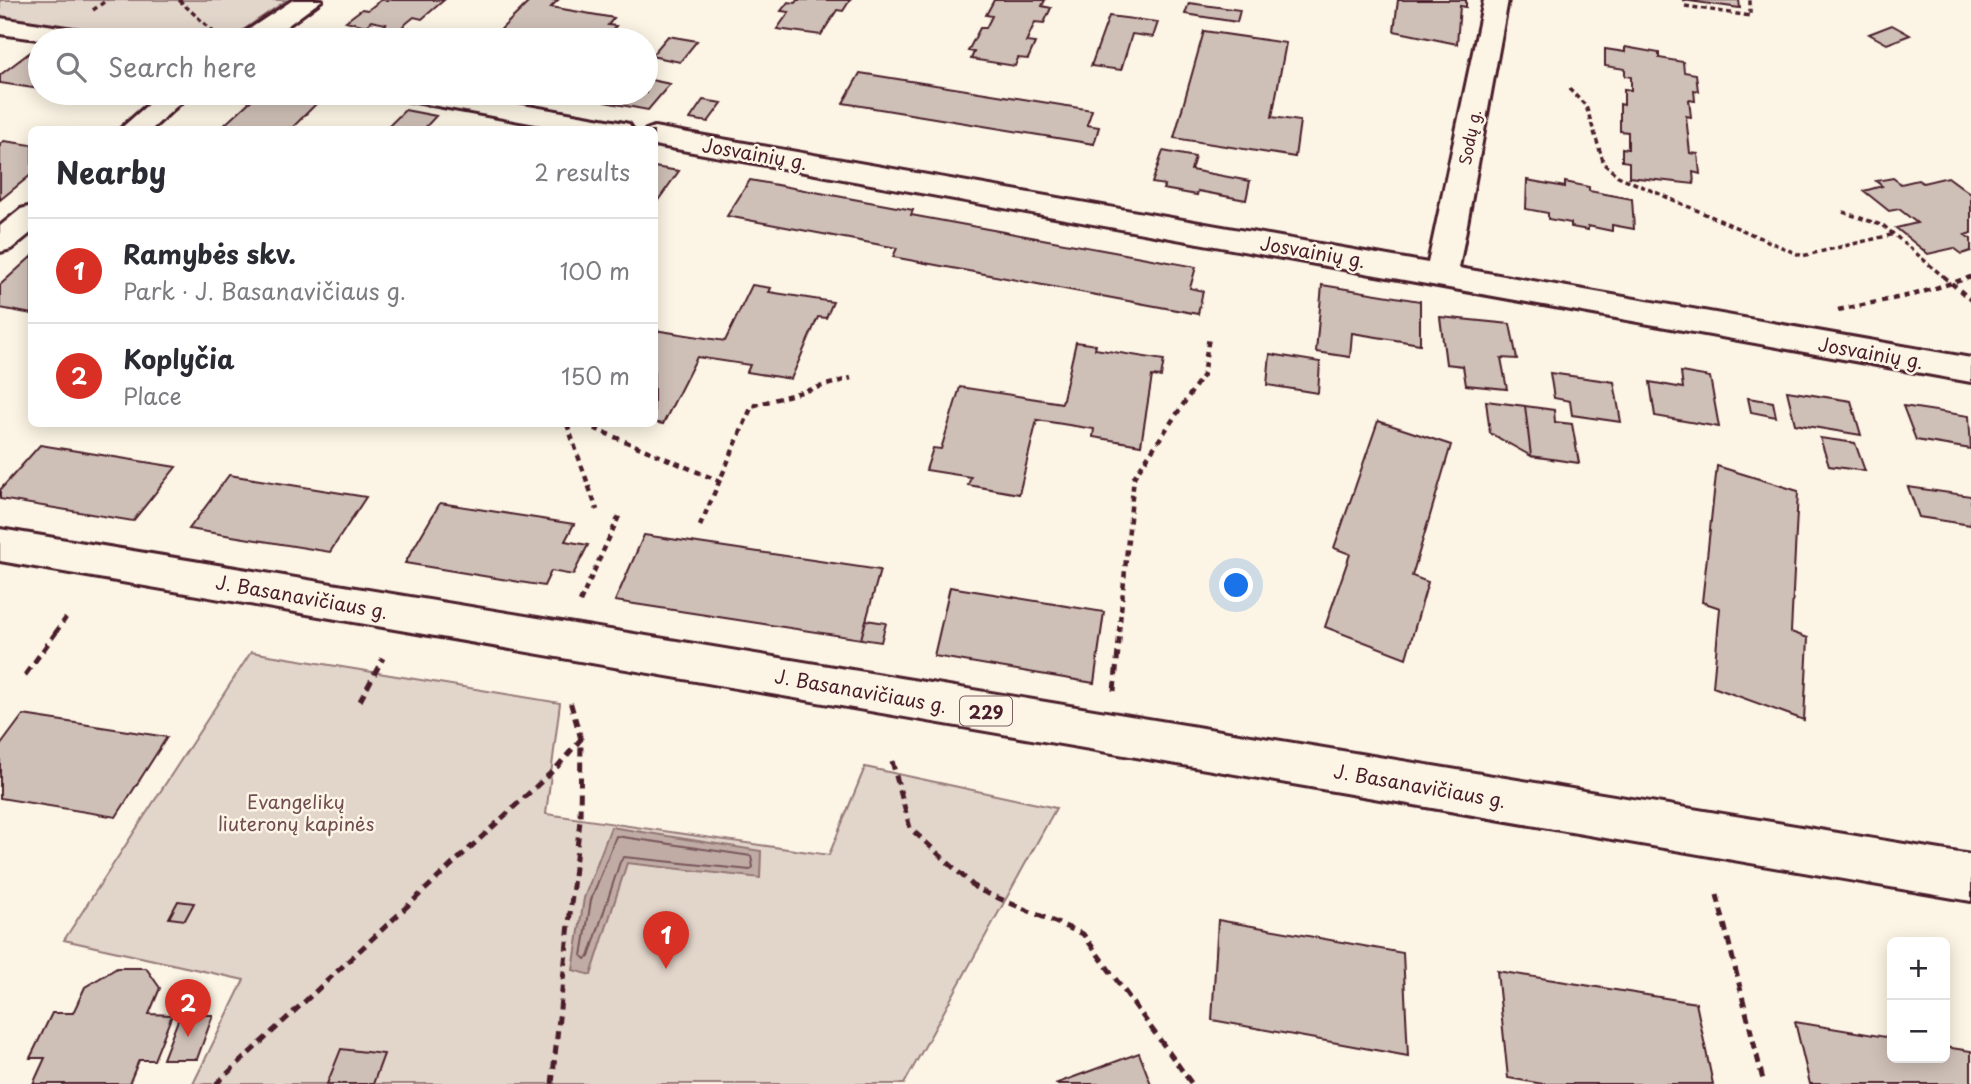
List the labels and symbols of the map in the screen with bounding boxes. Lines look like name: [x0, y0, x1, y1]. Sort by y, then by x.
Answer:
street label: Sodų g.: [1452, 107, 1486, 167]
street label: Josvainių g.: [700, 130, 810, 176]
street label: Josvainių g.: [1258, 228, 1368, 274]
street label: Josvainių g.: [1816, 329, 1926, 375]
street label: J. Basanavičiaus g.: [214, 567, 390, 625]
your location: [1219, 568, 1253, 602]
street label: J. Basanavičiaus g.: [773, 661, 949, 719]
road number: 229: [960, 696, 1012, 726]
street label: J. Basanavičiaus g.: [1332, 756, 1508, 814]
park label: Evangelikų liuteronų kapinės: [218, 787, 374, 837]
pin: 1: [643, 911, 689, 969]
pin: 2: [165, 979, 211, 1037]

